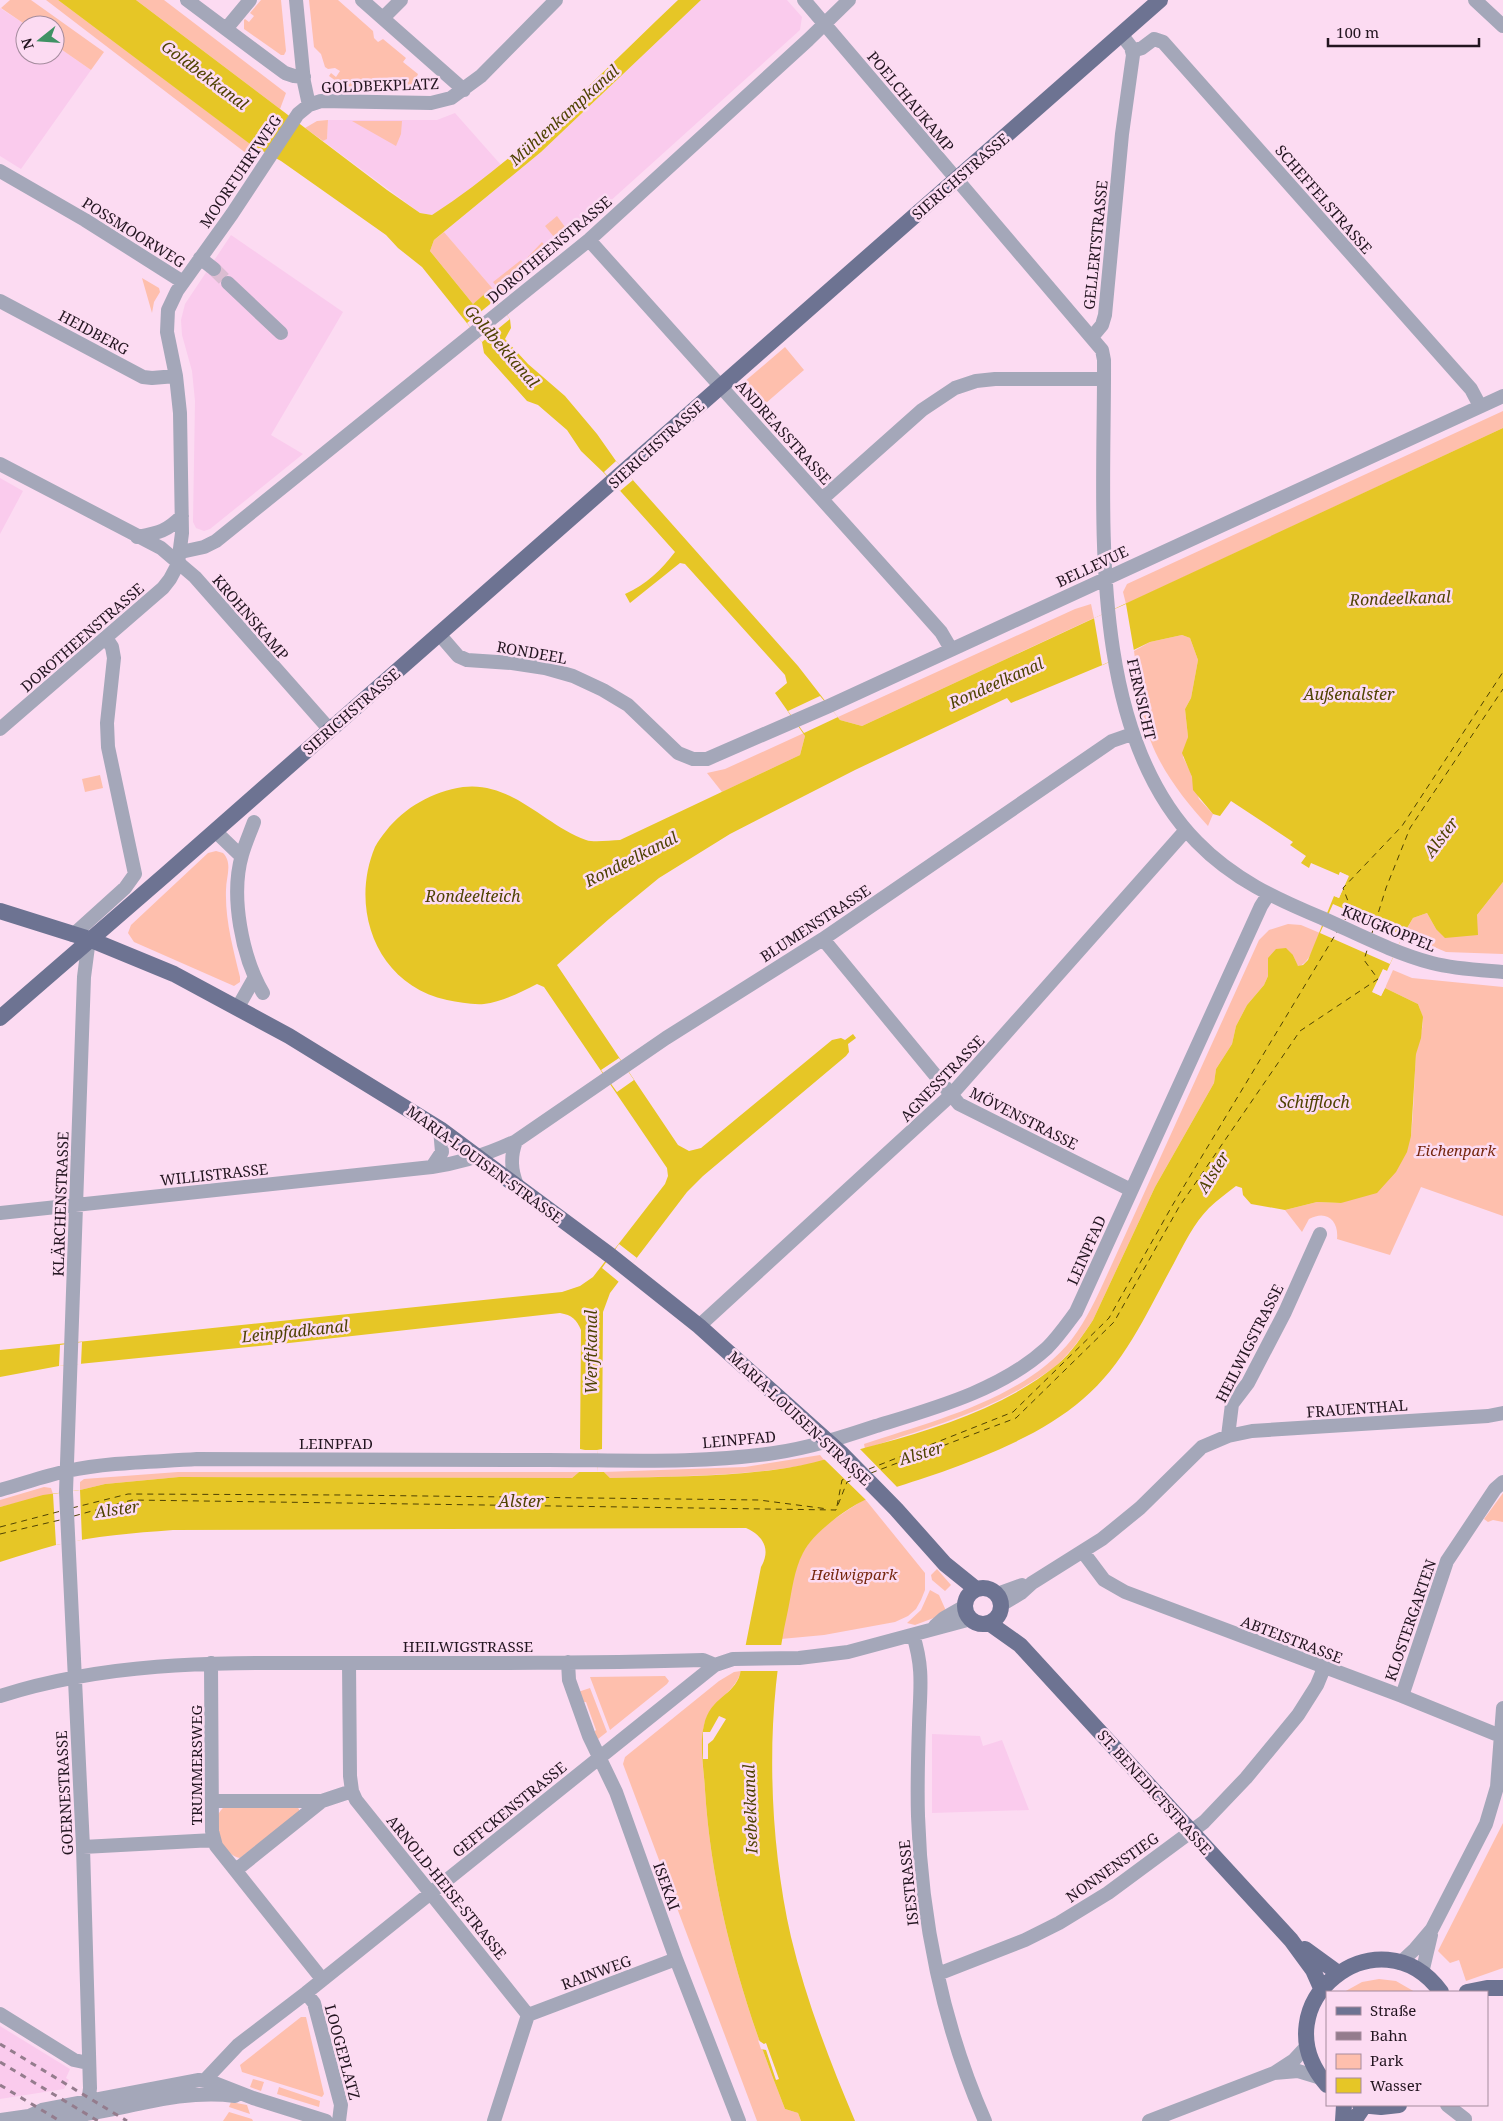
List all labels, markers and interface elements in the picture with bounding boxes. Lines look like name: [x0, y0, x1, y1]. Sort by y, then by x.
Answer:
north arrow: [15, 15, 65, 65]
scale bar: [1328, 15, 1479, 47]
text: 100 m: [1336, 22, 1379, 42]
water label: Goldbekkanal: [157, 35, 253, 115]
text: N: [16, 36, 38, 52]
street label: POELCHAUKAMP: [863, 47, 959, 155]
water label: Mühlenkampkanal: [504, 60, 624, 171]
street label: GOLDBEKPLATZ: [321, 73, 439, 97]
street label: MOORFUHRTWEG: [195, 110, 285, 231]
street label: SIERICHSTRASSE: [907, 128, 1013, 224]
street label: SCHEFFELSTRASSE: [1271, 140, 1377, 258]
street label: GELLERTSTRASSE: [1078, 179, 1112, 311]
street label: DOROTHEENSTRASSE: [483, 191, 615, 307]
street label: POSSMOORWEG: [79, 192, 190, 272]
water label: Goldbekkanal: [460, 300, 544, 392]
street label: HEIDBERG: [55, 305, 133, 359]
street label: ANDREASSTRASSE: [732, 376, 836, 488]
street label: SIERICHSTRASSE: [604, 396, 708, 492]
street label: BELLEVUE: [1053, 541, 1131, 591]
street label: KROHNSKAMP: [208, 570, 294, 664]
street label: DOROTHEENSTRASSE: [16, 578, 148, 696]
water label: Rondeelkanal: [1348, 585, 1451, 611]
street label: RONDEEL: [495, 636, 569, 668]
water label: Rondeelkanal: [944, 652, 1047, 714]
street label: FERNSICHT: [1123, 656, 1161, 742]
street label: SIERICHSTRASSE: [298, 663, 404, 759]
water label: Außenalster: [1303, 683, 1395, 705]
water label: Alster: [1418, 812, 1464, 862]
water label: Rondeelkanal: [580, 826, 681, 892]
street label: BLUMENSTRASSE: [756, 880, 874, 966]
water label: Rondeelteich: [424, 885, 521, 907]
street label: KRUGKOPPEL: [1339, 900, 1439, 956]
street label: AGNESSTRASSE: [896, 1030, 988, 1126]
street label: MÖVENSTRASSE: [966, 1082, 1082, 1154]
water label: Schiffloch: [1278, 1091, 1350, 1113]
street label: MARIA-LOUISEN-STRASSE: [403, 1100, 567, 1228]
street label: KLÄRCHENSTRASSE: [47, 1131, 73, 1277]
park label: Eichenpark: [1415, 1140, 1496, 1160]
water label: Alster: [1191, 1147, 1234, 1198]
street label: WILLISTRASSE: [159, 1158, 269, 1190]
street label: LEINPFAD: [1062, 1212, 1110, 1288]
street label: HEILWIGSTRASSE: [1210, 1280, 1288, 1406]
water label: Werftkanal: [580, 1310, 602, 1394]
water label: Leinpfadkanal: [240, 1314, 350, 1348]
street label: MARIA-LOUISEN-STRASSE: [724, 1346, 876, 1490]
street label: FRAUENTHAL: [1306, 1394, 1408, 1422]
street label: LEINPFAD: [701, 1426, 777, 1452]
street label: LEINPFAD: [299, 1433, 373, 1453]
water label: Alster: [895, 1436, 946, 1470]
water label: Alster: [498, 1490, 544, 1512]
water label: Alster: [92, 1495, 141, 1523]
street label: KLOSTERGARTEN: [1380, 1556, 1440, 1684]
park label: Heilwigpark: [810, 1564, 898, 1584]
street label: ABTEISTRASSE: [1238, 1610, 1346, 1668]
street label: HEILWIGSTRASSE: [403, 1636, 533, 1656]
street label: TRUMMERSWEG: [186, 1704, 206, 1825]
street label: ST. BENEDICTSTRASSE: [1094, 1725, 1216, 1859]
street label: GOERNESTRASSE: [51, 1730, 77, 1856]
street label: GEFFCKENSTRASSE: [448, 1757, 570, 1861]
water label: Isebekkanal: [737, 1764, 763, 1855]
street label: ARNOLD-HEISE-STRASSE: [383, 1811, 511, 1963]
street label: NONNENSTIEG: [1062, 1827, 1163, 1906]
street label: ISESTRASSE: [894, 1839, 922, 1927]
street label: ISEKAI: [649, 1859, 685, 1913]
street label: RAINWEG: [558, 1950, 634, 1994]
legend: [1326, 1991, 1488, 2106]
text: Straße: [1370, 2000, 1416, 2020]
street label: LOOGEPLATZ: [321, 2002, 365, 2102]
text: Bahn: [1370, 2025, 1408, 2045]
text: Park: [1370, 2050, 1404, 2070]
text: Wasser: [1370, 2075, 1422, 2095]

